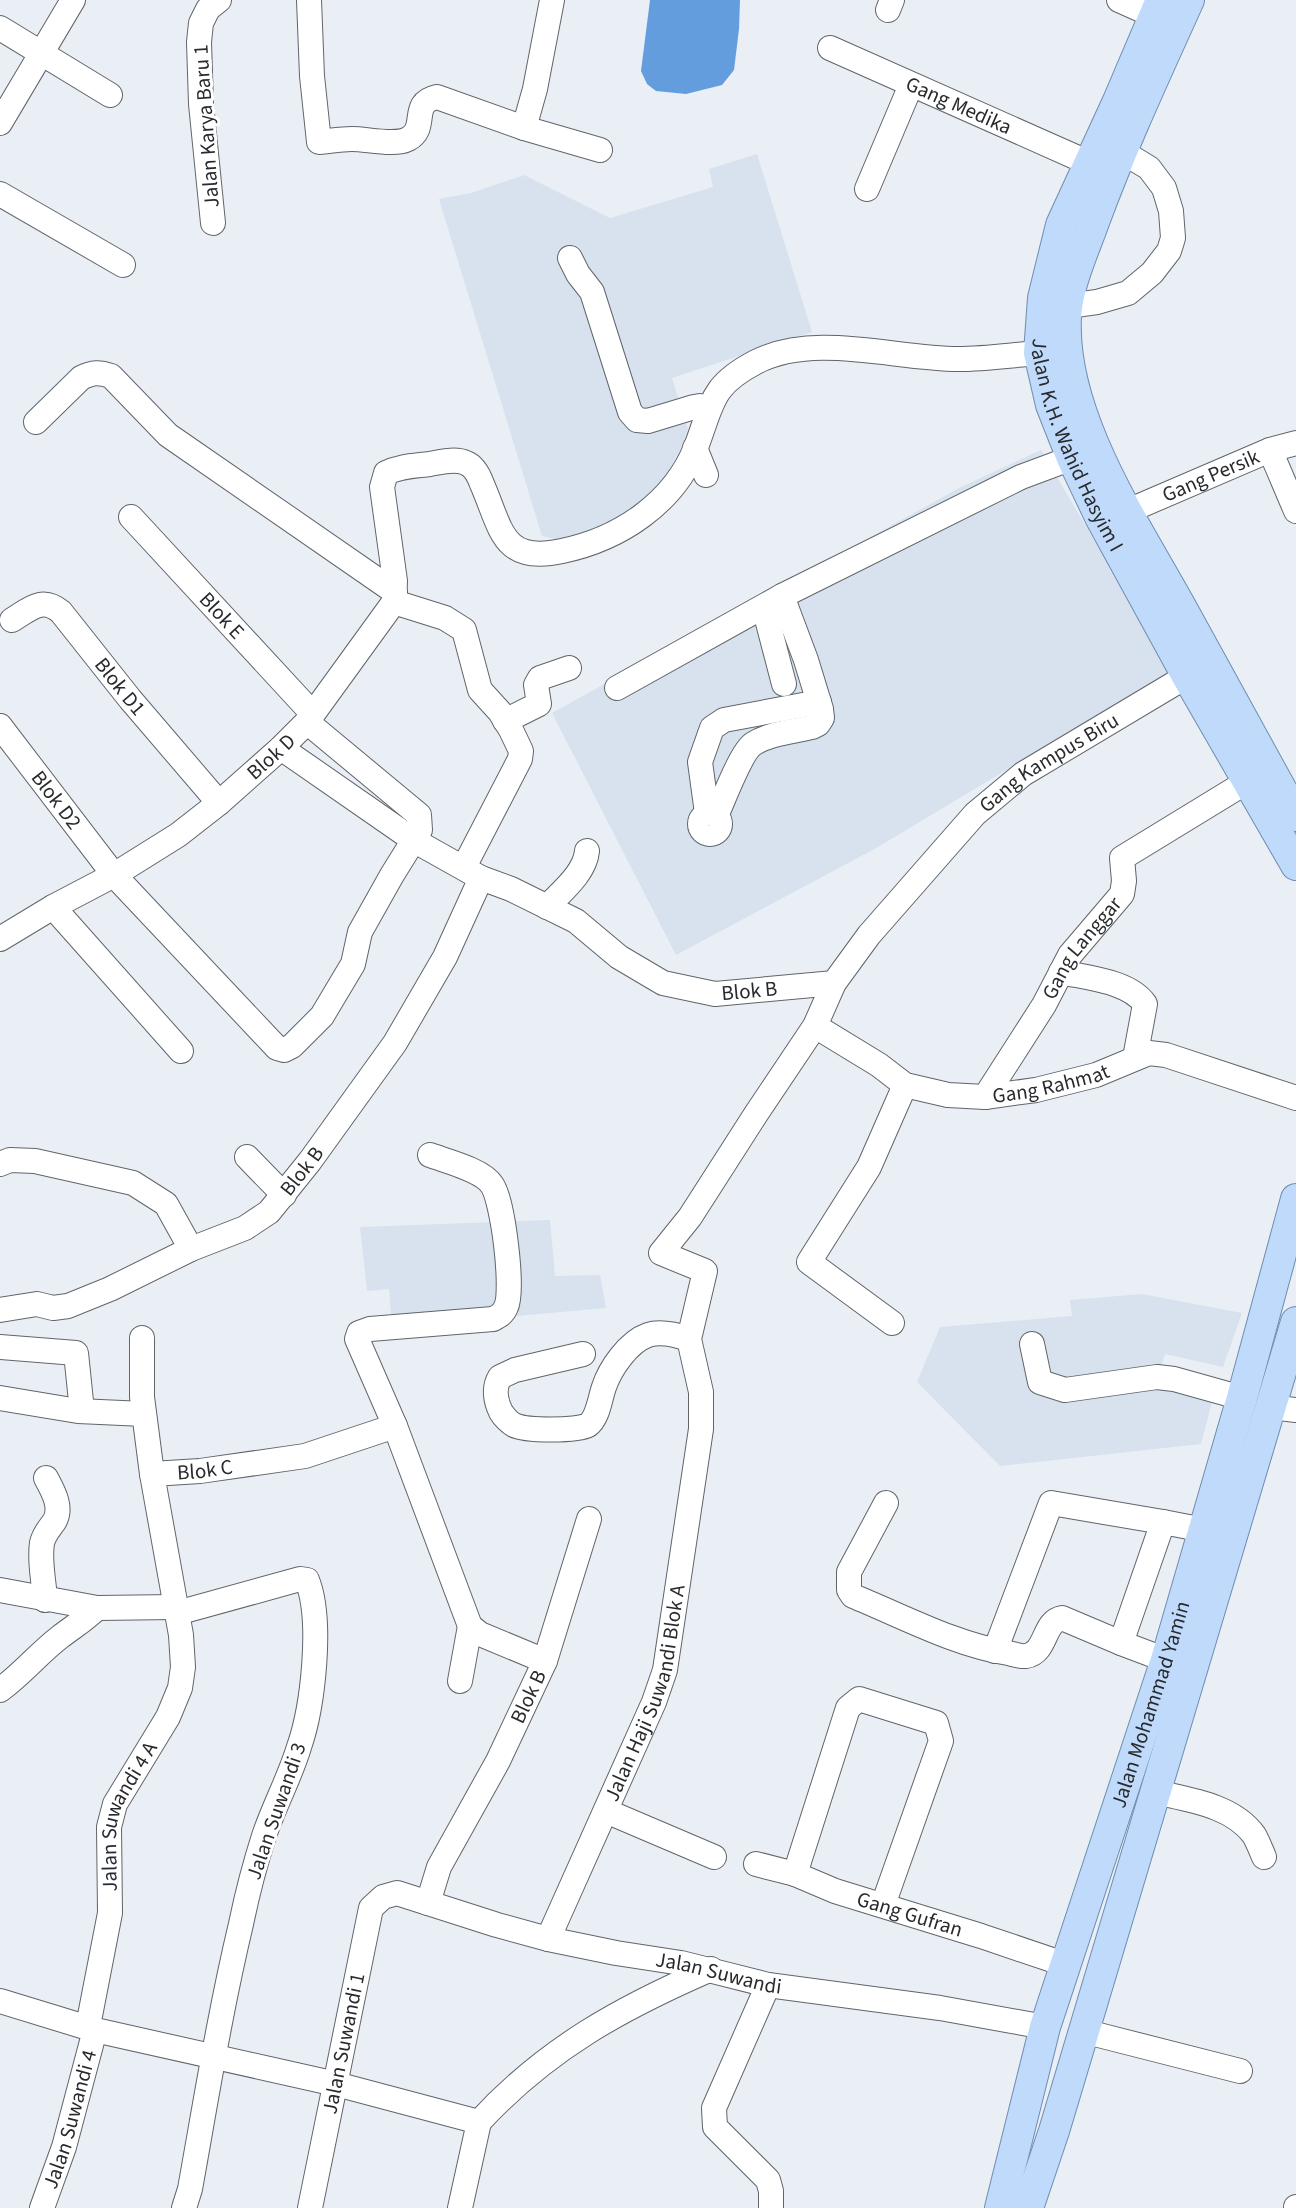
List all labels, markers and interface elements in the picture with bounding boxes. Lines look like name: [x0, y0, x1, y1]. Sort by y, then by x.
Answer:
street label: Jalan Karya Baru 1: [185, 44, 227, 208]
street label: Gang Medika: [901, 69, 1017, 142]
street label: Jalan K.H. Wahid Hasyim I: [1023, 338, 1131, 557]
street label: Gang Persik: [1157, 441, 1265, 510]
street label: Blok E: [192, 585, 252, 646]
street label: Blok D1: [87, 651, 153, 722]
street label: Gang Kampus Biru: [972, 705, 1124, 820]
street label: Blok D: [240, 727, 302, 787]
street label: Blok D2: [24, 764, 89, 836]
street label: Gang Langgar: [1034, 889, 1129, 1005]
street label: Blok B: [720, 973, 779, 1008]
street label: Gang Rahmat: [991, 1056, 1114, 1111]
street label: Blok B: [273, 1140, 331, 1202]
street label: Blok C: [176, 1452, 235, 1487]
street label: Jalan Haji Suwandi Blok A: [597, 1582, 693, 1806]
street label: Jalan Mohammad Yamin: [1103, 1597, 1197, 1812]
street label: Blok B: [503, 1665, 554, 1728]
street label: Jalan Suwandi 4 A: [94, 1735, 165, 1892]
street label: Jalan Suwandi 3: [238, 1738, 314, 1884]
street label: Gang Gufran: [853, 1884, 966, 1944]
street label: Jalan Suwandi: [654, 1944, 783, 2002]
street label: Jalan Suwandi 1: [314, 1970, 372, 2117]
street label: Jalan Suwandi 4: [35, 2047, 104, 2193]

